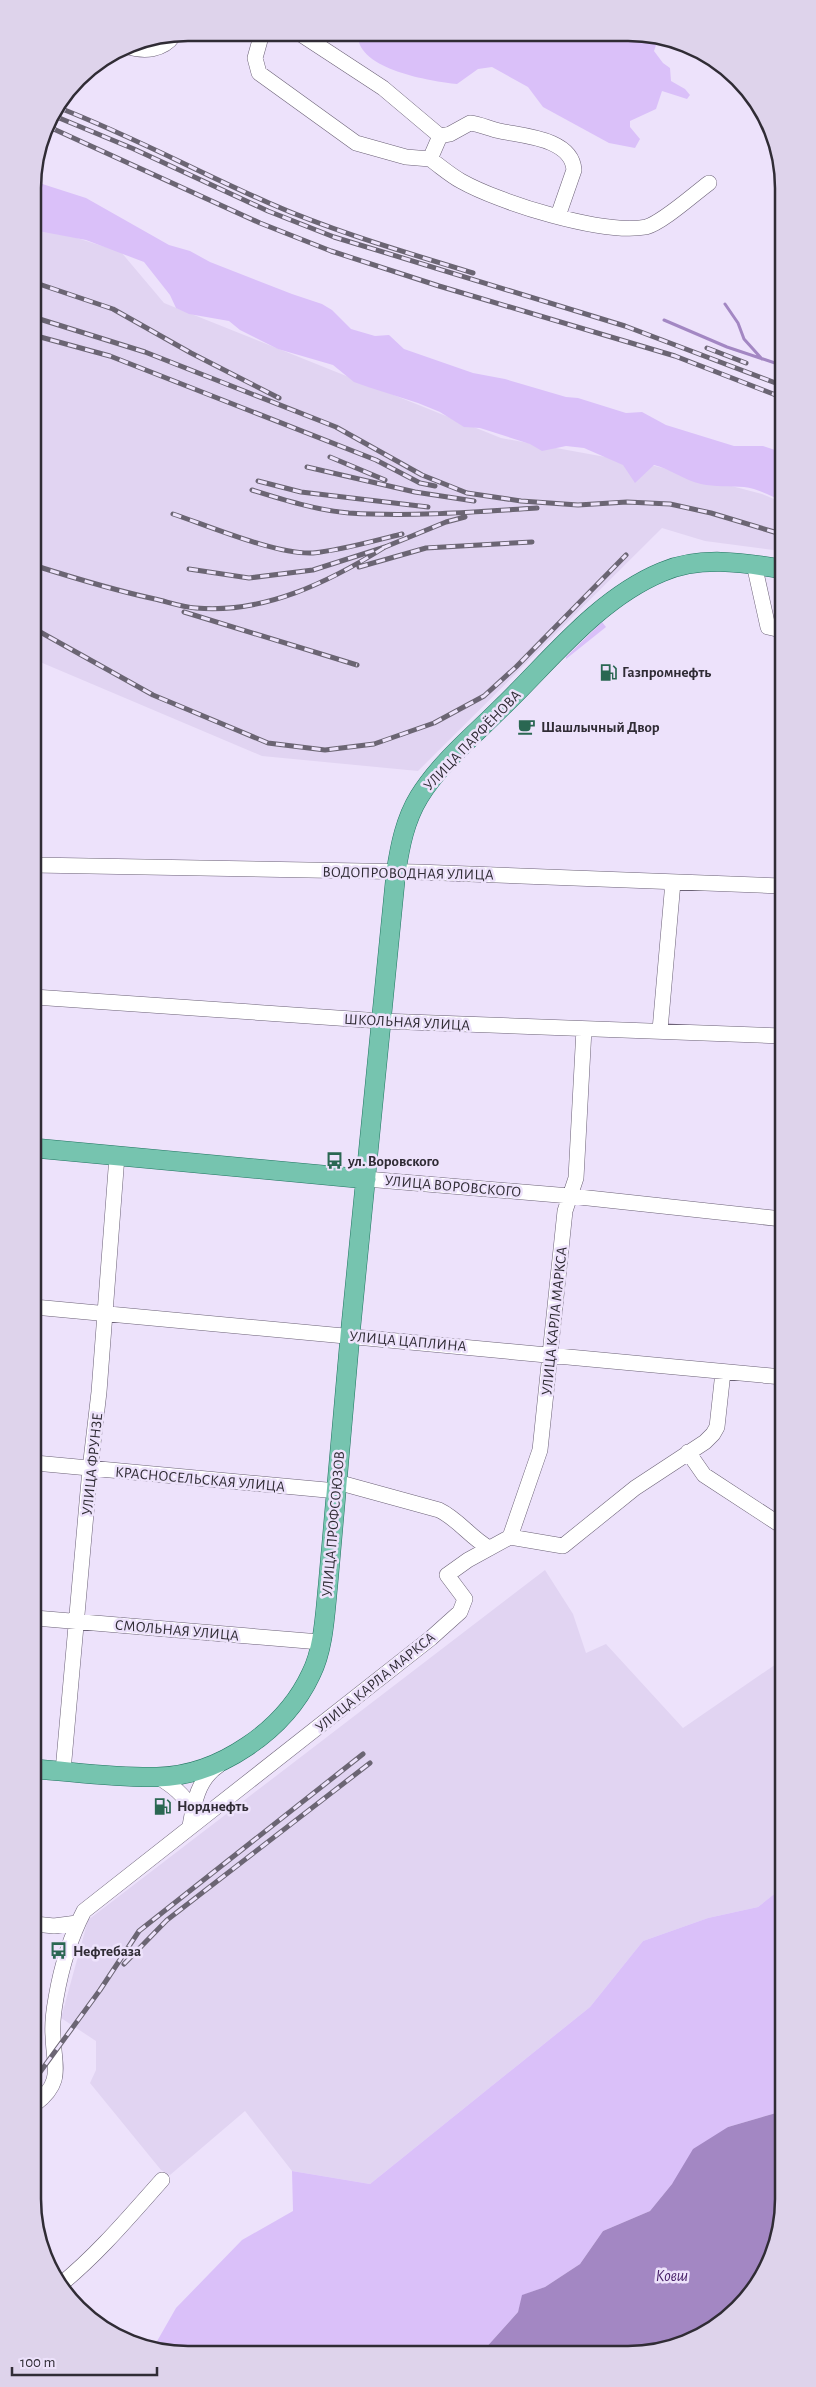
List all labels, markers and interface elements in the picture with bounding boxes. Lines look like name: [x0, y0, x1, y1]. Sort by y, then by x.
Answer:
fuel station icon: Газпромнефть: [598, 662, 618, 682]
place label: Газпромнефть: [622, 665, 711, 680]
street label: УЛИЦА ПАРФЁНОВА: [420, 687, 524, 793]
cafe icon: Шашлычный Двор: [517, 717, 537, 737]
place label: Шашлычный Двор: [541, 720, 660, 735]
street label: ВОДОПРОВОДНАЯ УЛИЦА: [322, 865, 494, 882]
street label: ШКОЛЬНАЯ УЛИЦА: [344, 1012, 471, 1033]
bus stop icon: ул. Воровского: [324, 1151, 344, 1171]
place label: ул. Воровского: [347, 1154, 439, 1169]
street label: УЛИЦА ВОРОВСКОГО: [384, 1173, 522, 1200]
street label: УЛИЦА КАРЛА МАРКСА: [539, 1246, 570, 1396]
street label: УЛИЦА ЦАПЛИНА: [349, 1329, 467, 1354]
street label: УЛИЦА ФРУНЗЕ: [80, 1412, 105, 1516]
street label: УЛИЦА ПРОФСОЮЗОВ: [320, 1450, 347, 1598]
street label: КРАСНОСЕЛЬСКАЯ УЛИЦА: [114, 1465, 286, 1494]
street label: СМОЛЬНАЯ УЛИЦА: [114, 1618, 240, 1643]
street label: УЛИЦА КАРЛА МАРКСА: [313, 1630, 438, 1735]
fuel station icon: Норднефть: [153, 1796, 173, 1816]
place label: Норднефть: [177, 1799, 248, 1814]
bus stop icon: Нефтебаза: [49, 1941, 69, 1961]
place label: Нефтебаза: [73, 1944, 141, 1959]
water label: Ковш: [656, 2268, 688, 2284]
scale bar: [12, 2344, 158, 2376]
text: 100 m: [20, 2355, 55, 2370]

